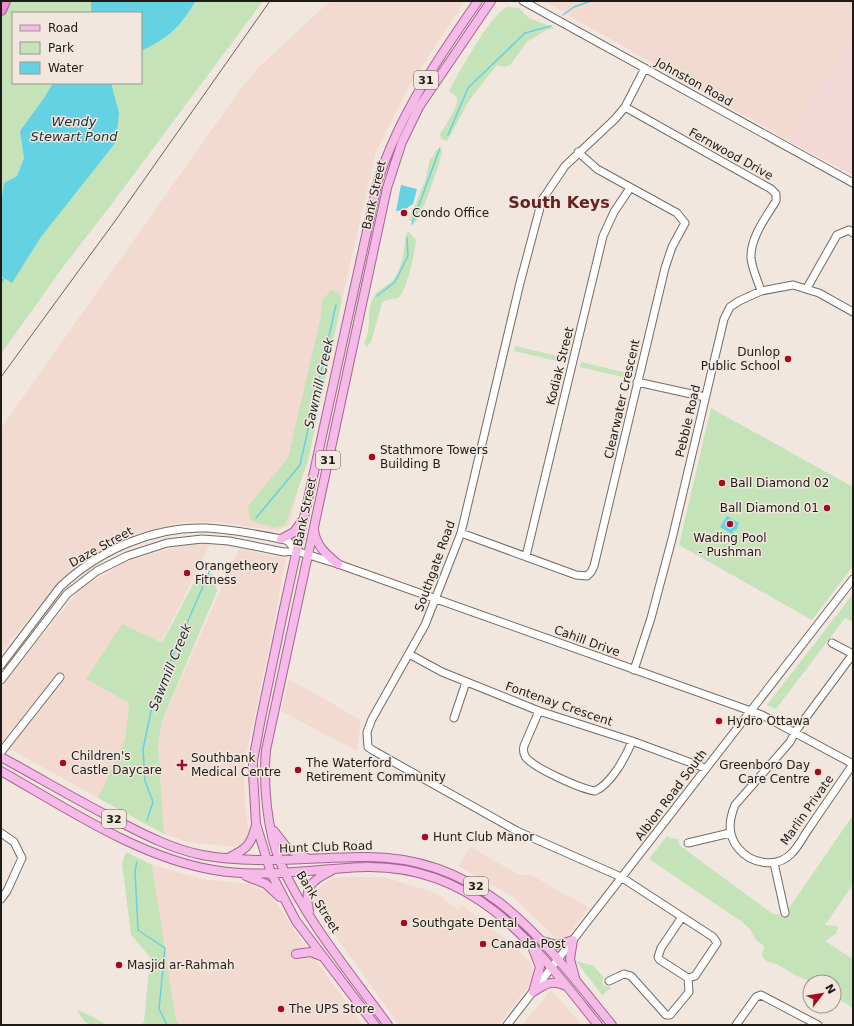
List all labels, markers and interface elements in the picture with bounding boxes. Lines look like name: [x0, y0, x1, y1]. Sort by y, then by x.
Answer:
legend: [12, 12, 142, 84]
text: Road: [48, 21, 78, 35]
text: Park: [48, 41, 74, 55]
street label: Johnston Road: [652, 55, 735, 109]
text: Water: [48, 61, 84, 75]
road number: 31: [414, 71, 438, 89]
water label: Wendy Stewart Pond: [31, 114, 118, 144]
street label: Fernwood Drive: [687, 125, 775, 183]
street label: Bank Street: [359, 159, 389, 231]
district label: South Keys: [508, 193, 610, 212]
place label: Condo Office: [412, 206, 489, 220]
marker: Condo Office: [399, 208, 409, 218]
street label: Kodiak Street: [544, 325, 577, 407]
water label: Sawmill Creek: [301, 336, 337, 430]
street label: Clearwater Crescent: [601, 338, 643, 460]
place label: Dunlop Public School: [701, 345, 780, 373]
marker: Dunlop Public School: [783, 354, 793, 364]
street label: Pebble Road: [673, 383, 703, 459]
place label: Stathmore Towers Building B: [380, 443, 488, 471]
road number: 31: [316, 451, 340, 469]
marker: Stathmore Towers Building B: [367, 452, 377, 462]
street label: Bank Street: [291, 476, 319, 548]
place label: Ball Diamond 02: [730, 476, 829, 490]
marker: Ball Diamond 02: [717, 478, 727, 488]
place label: Ball Diamond 01: [720, 501, 819, 515]
marker: Ball Diamond 01: [822, 503, 832, 513]
street label: Southgate Road: [412, 519, 458, 613]
marker: Wading Pool - Pushman: [725, 519, 735, 529]
street label: Daze Street: [67, 524, 136, 570]
place label: Wading Pool - Pushman: [693, 531, 767, 559]
place label: Orangetheory Fitness: [195, 559, 278, 587]
marker: Orangetheory Fitness: [182, 568, 192, 578]
water label: Sawmill Creek: [146, 621, 194, 713]
street label: Cahill Drive: [552, 623, 622, 659]
street label: Fontenay Crescent: [504, 679, 615, 729]
place label: Hydro Ottawa: [727, 714, 810, 728]
marker: Hydro Ottawa: [714, 716, 724, 726]
street label: Albion Road South: [632, 747, 710, 843]
place label: Children's Castle Daycare: [71, 749, 162, 777]
place label: Southbank Medical Centre: [191, 751, 281, 779]
place label: The Waterford Retirement Community: [305, 756, 446, 784]
marker: Children's Castle Daycare: [58, 758, 68, 768]
place label: Greenboro Day Care Centre: [719, 758, 810, 786]
marker: Southbank Medical Centre: [176, 759, 188, 771]
marker: The Waterford Retirement Community: [293, 765, 303, 775]
marker: Greenboro Day Care Centre: [813, 767, 823, 777]
street label: Marlin Private: [778, 772, 836, 848]
road number: 32: [102, 810, 126, 828]
place label: Hunt Club Manor: [433, 830, 534, 844]
marker: Hunt Club Manor: [420, 832, 430, 842]
street label: Hunt Club Road: [279, 838, 373, 856]
street label: Bank Street: [293, 868, 343, 936]
road number: 32: [464, 877, 488, 895]
place label: Southgate Dental: [412, 916, 517, 930]
marker: Southgate Dental: [399, 918, 409, 928]
place label: Canada Post: [491, 937, 566, 951]
marker: Canada Post: [478, 939, 488, 949]
place label: Masjid ar-Rahmah: [127, 958, 235, 972]
marker: Masjid ar-Rahmah: [114, 960, 124, 970]
north arrow: [802, 974, 842, 1014]
text: N: [822, 982, 838, 996]
place label: The UPS Store: [288, 1002, 374, 1016]
marker: The UPS Store: [276, 1004, 286, 1014]

